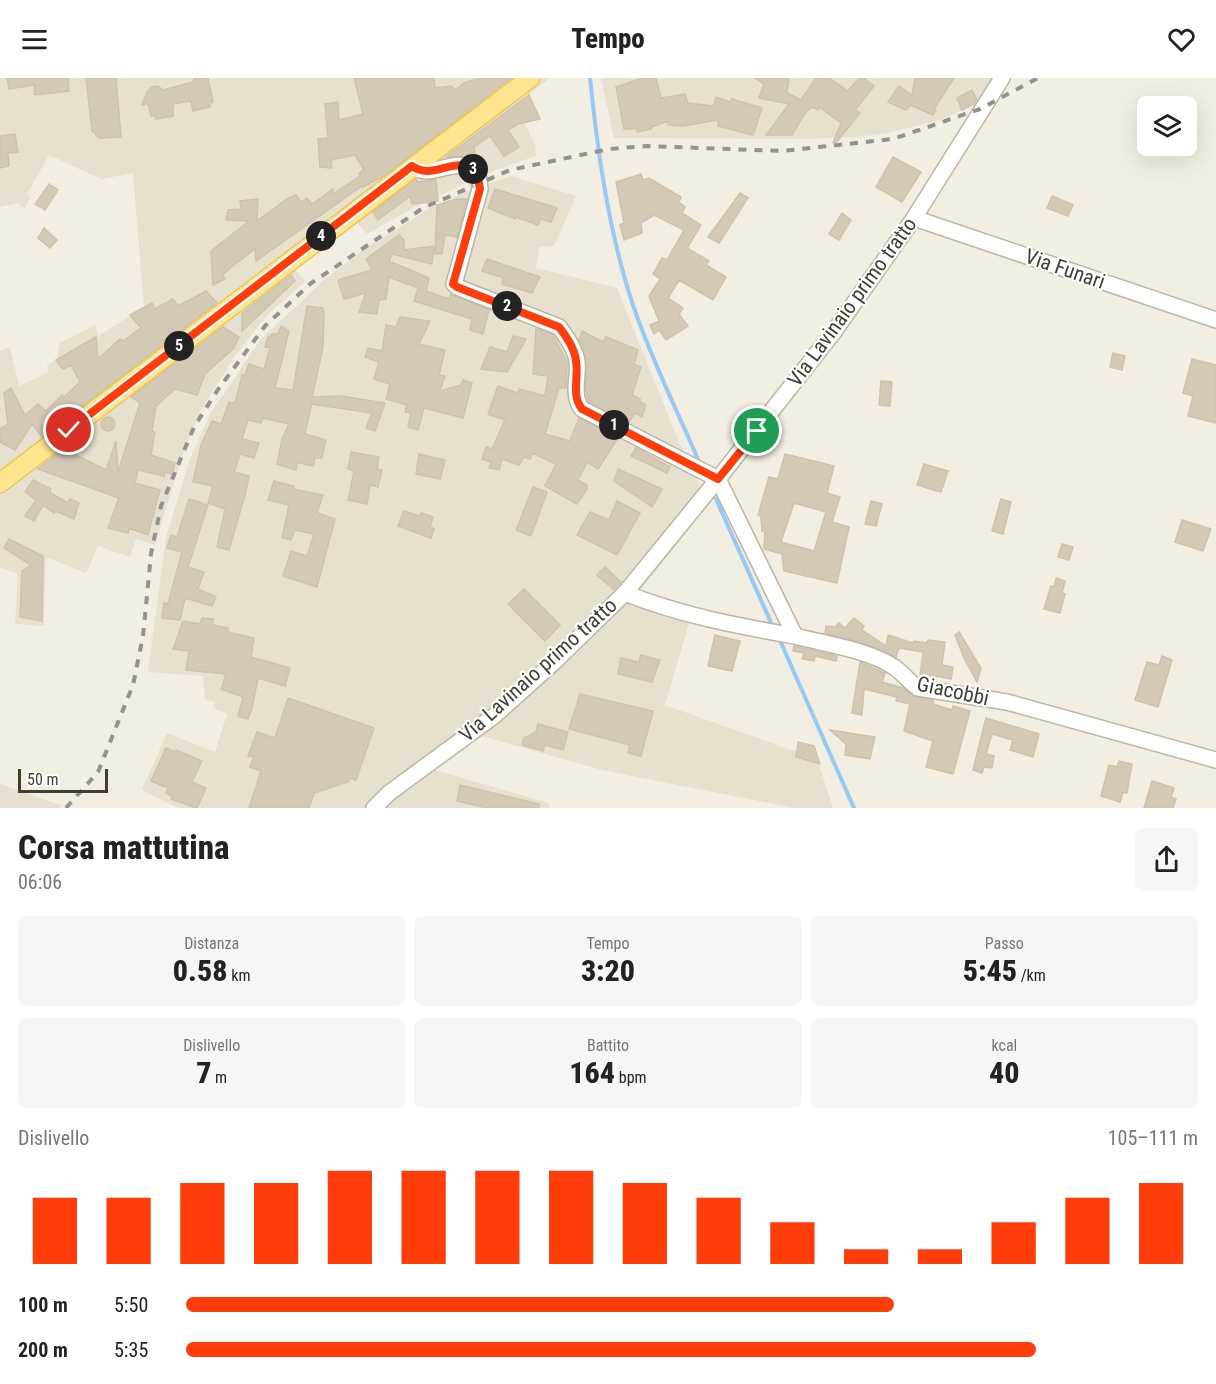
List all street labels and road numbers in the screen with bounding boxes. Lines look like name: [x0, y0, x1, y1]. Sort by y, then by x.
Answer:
street label: Via Lavinaio primo tratto: [783, 213, 921, 391]
street label: Via Funari: [1022, 244, 1108, 294]
street label: Via Lavinaio primo tratto: [454, 593, 622, 747]
street label: Giacobbi: [915, 672, 991, 710]

